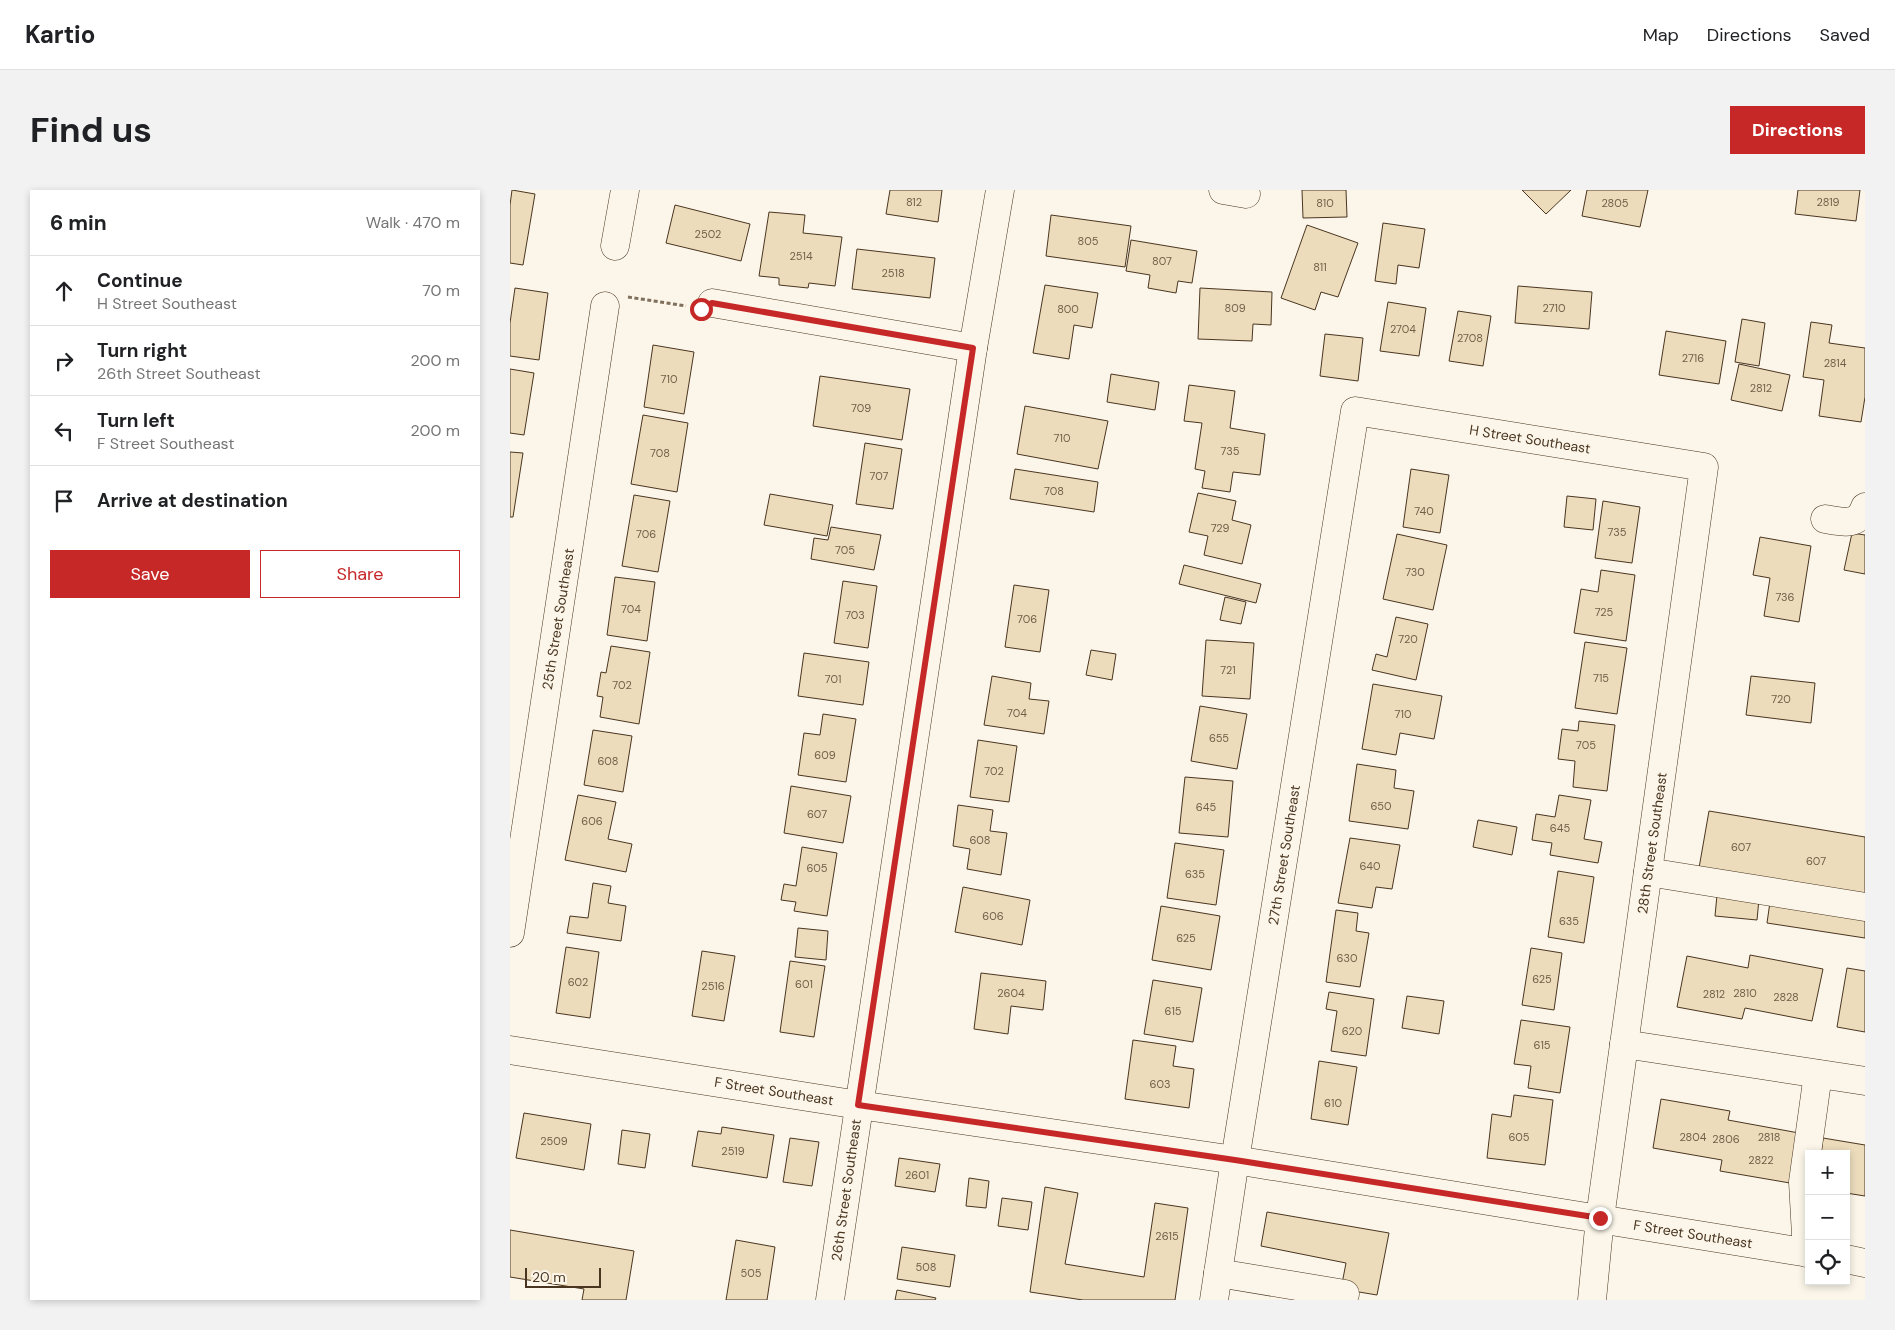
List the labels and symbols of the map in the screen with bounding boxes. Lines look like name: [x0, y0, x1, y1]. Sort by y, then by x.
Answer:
house number: 812: [906, 195, 922, 209]
house number: 2819: [1817, 195, 1840, 209]
house number: 810: [1316, 196, 1334, 210]
house number: 2805: [1601, 196, 1629, 210]
house number: 2502: [695, 227, 721, 241]
house number: 805: [1078, 234, 1099, 248]
house number: 2514: [789, 249, 813, 263]
house number: 807: [1152, 254, 1172, 268]
house number: 811: [1313, 260, 1327, 274]
house number: 2518: [881, 266, 905, 280]
route start: [690, 298, 713, 321]
house number: 809: [1224, 301, 1246, 315]
house number: 2710: [1542, 301, 1566, 315]
house number: 800: [1057, 302, 1079, 316]
house number: 2704: [1390, 322, 1416, 336]
house number: 2708: [1457, 331, 1483, 345]
house number: 2716: [1682, 351, 1704, 365]
house number: 2814: [1824, 356, 1847, 370]
house number: 710: [661, 372, 677, 386]
house number: 2812: [1750, 381, 1772, 395]
house number: 709: [851, 401, 871, 415]
street label: H Street Southeast: [1468, 421, 1592, 457]
house number: 710: [1054, 431, 1070, 445]
house number: 735: [1221, 444, 1240, 458]
house number: 708: [650, 446, 670, 460]
house number: 707: [870, 469, 889, 483]
house number: 708: [1044, 484, 1064, 498]
house number: 740: [1414, 504, 1434, 518]
house number: 729: [1211, 521, 1229, 535]
house number: 735: [1608, 525, 1627, 539]
house number: 706: [636, 527, 656, 541]
house number: 705: [835, 543, 855, 557]
street label: 25th Street Southeast: [538, 547, 578, 691]
house number: 730: [1405, 565, 1425, 579]
house number: 736: [1776, 590, 1795, 604]
house number: 704: [621, 602, 641, 616]
house number: 725: [1595, 605, 1614, 619]
house number: 703: [845, 608, 865, 622]
house number: 706: [1017, 612, 1037, 626]
house number: 720: [1398, 632, 1418, 646]
house number: 721: [1220, 663, 1236, 677]
house number: 715: [1593, 671, 1609, 685]
house number: 701: [825, 672, 841, 686]
house number: 702: [612, 678, 632, 692]
house number: 720: [1771, 692, 1791, 706]
house number: 704: [1007, 706, 1027, 720]
house number: 710: [1395, 707, 1411, 721]
house number: 655: [1209, 731, 1229, 745]
house number: 705: [1576, 738, 1596, 752]
house number: 609: [814, 748, 836, 762]
house number: 608: [597, 754, 619, 768]
house number: 702: [984, 764, 1004, 778]
street label: 28th Street Southeast: [1633, 771, 1671, 915]
street label: 27th Street Southeast: [1264, 784, 1304, 926]
house number: 650: [1371, 799, 1391, 813]
house number: 645: [1196, 800, 1216, 814]
house number: 607: [807, 807, 827, 821]
house number: 606: [581, 814, 603, 828]
house number: 645: [1550, 821, 1570, 835]
house number: 608: [969, 833, 991, 847]
house number: 607: [1731, 840, 1751, 854]
house number: 607: [1806, 854, 1826, 868]
house number: 640: [1359, 859, 1381, 873]
house number: 605: [806, 861, 828, 875]
house number: 635: [1185, 867, 1205, 881]
house number: 606: [982, 909, 1004, 923]
house number: 635: [1559, 914, 1579, 928]
house number: 625: [1176, 931, 1196, 945]
house number: 630: [1337, 951, 1357, 965]
house number: 625: [1532, 972, 1552, 986]
house number: 602: [568, 975, 588, 989]
house number: 601: [795, 977, 813, 991]
house number: 2516: [701, 979, 725, 993]
house number: 2604: [997, 986, 1025, 1000]
house number: 2810: [1733, 986, 1757, 1000]
house number: 2812: [1703, 987, 1725, 1001]
house number: 2828: [1773, 990, 1799, 1004]
house number: 615: [1164, 1004, 1182, 1018]
house number: 620: [1342, 1024, 1362, 1038]
house number: 615: [1533, 1038, 1551, 1052]
street label: F Street Southeast: [713, 1073, 835, 1109]
house number: 603: [1150, 1077, 1170, 1091]
house number: 610: [1324, 1096, 1342, 1110]
street label: 26th Street Southeast: [827, 1118, 865, 1262]
house number: 605: [1508, 1130, 1530, 1144]
house number: 2804: [1679, 1130, 1707, 1144]
house number: 2818: [1758, 1130, 1780, 1144]
house number: 2806: [1712, 1132, 1740, 1146]
house number: 2509: [540, 1134, 568, 1148]
house number: 2519: [721, 1144, 745, 1158]
house number: 2822: [1748, 1153, 1774, 1167]
house number: 2601: [905, 1168, 929, 1182]
route end: [1589, 1207, 1612, 1230]
street label: F Street Southeast: [1632, 1216, 1754, 1252]
house number: 2615: [1155, 1229, 1179, 1243]
house number: 508: [916, 1260, 936, 1274]
scale bar: [525, 1265, 601, 1288]
house number: 505: [741, 1266, 762, 1280]

